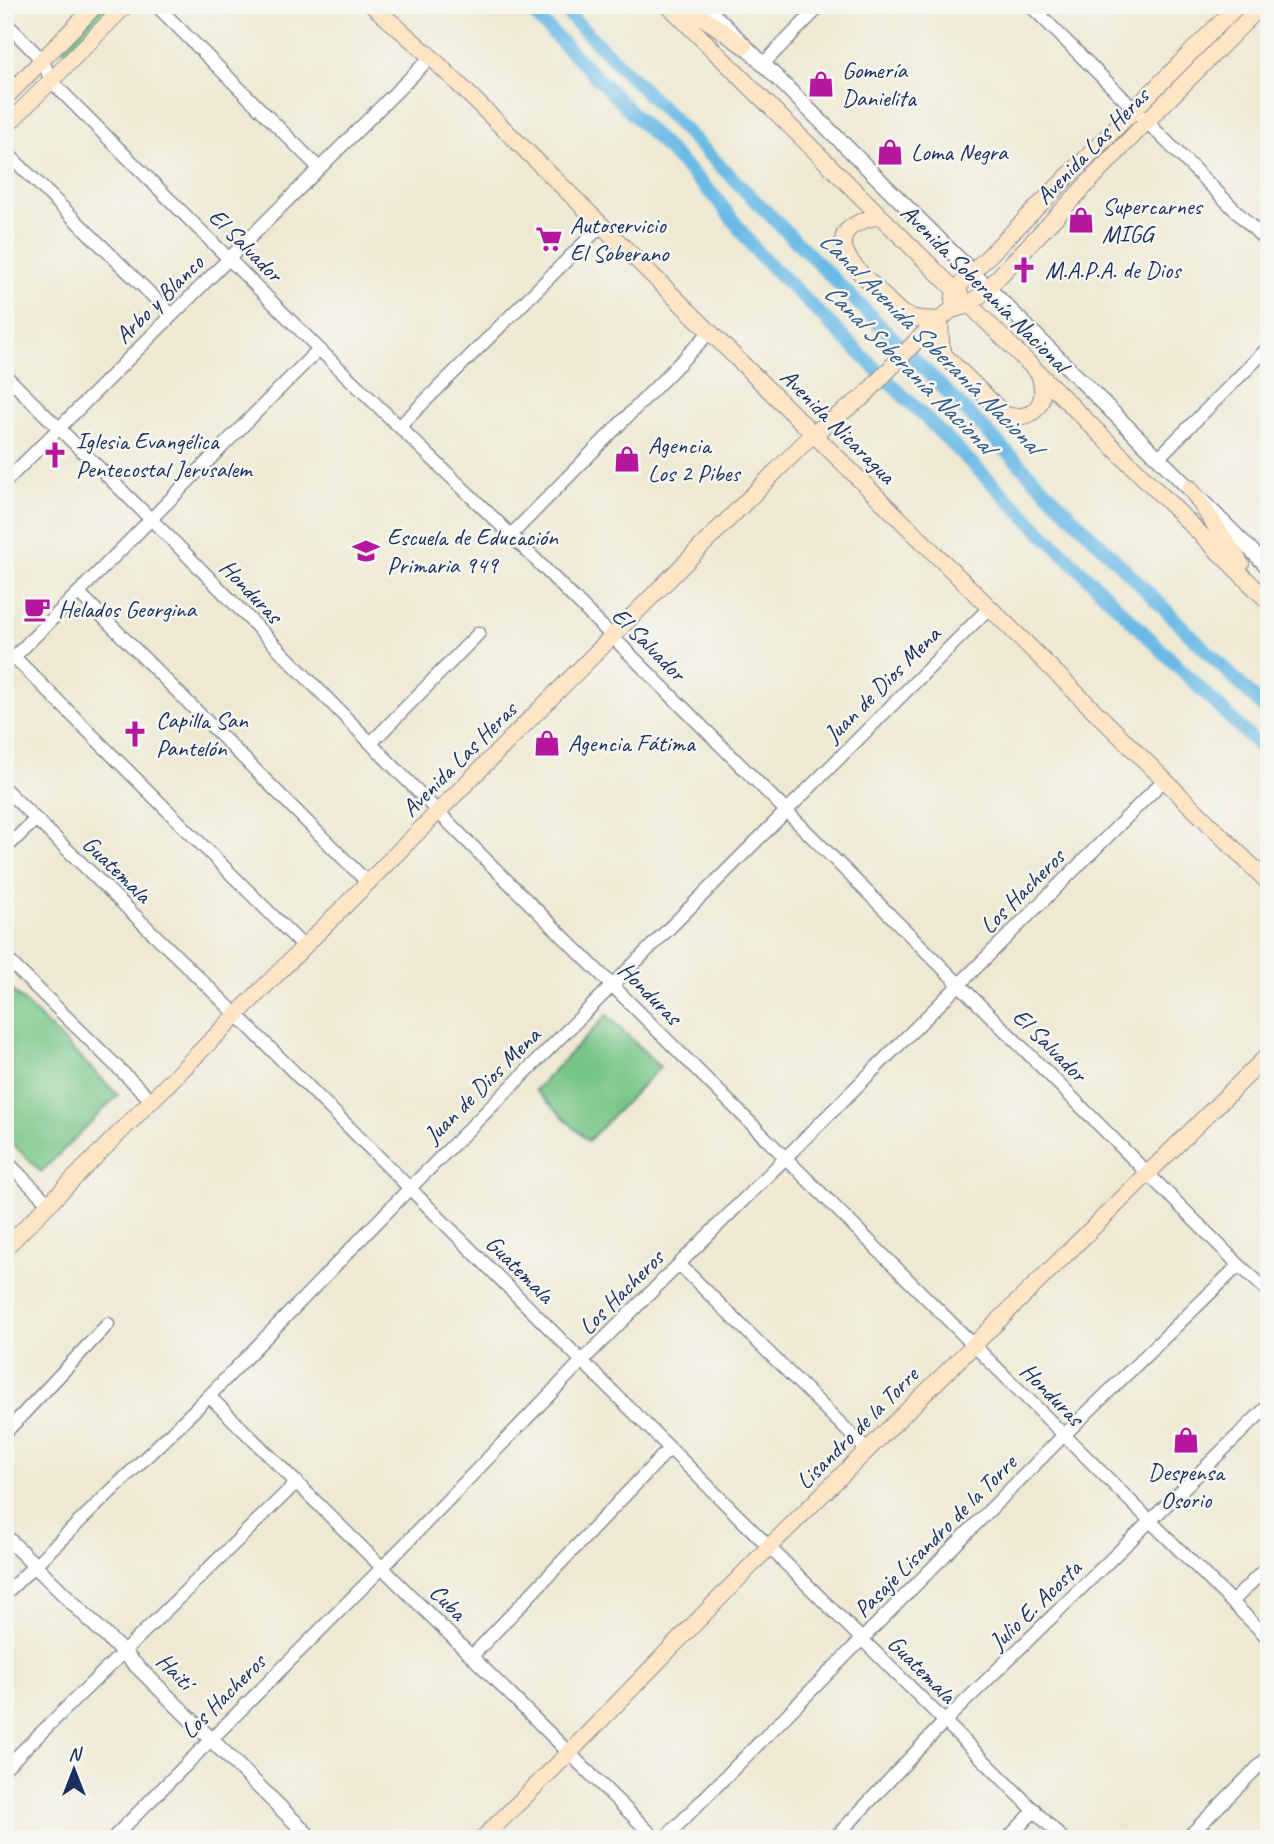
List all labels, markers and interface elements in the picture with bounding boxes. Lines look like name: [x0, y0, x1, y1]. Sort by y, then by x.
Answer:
place label: Gomería Danielita: [842, 55, 917, 113]
shop icon: Gomería Danielita: [806, 69, 836, 99]
street label: Avenida Las Heras: [1029, 80, 1156, 211]
shop icon: Loma Negra: [875, 137, 905, 167]
place label: Loma Negra: [911, 137, 1009, 167]
place label: Supercarnes MIGG: [1102, 191, 1204, 249]
street label: Avenida Soberanía Nacional: [894, 197, 1078, 381]
street label: El Salvador: [203, 202, 291, 290]
shop icon: Supercarnes MIGG: [1066, 205, 1096, 235]
place label: Autoservicio El Soberano: [570, 210, 670, 268]
supermarket icon: Autoservicio El Soberano: [534, 224, 564, 254]
water label: Canal Avenida Soberanía Nacional: [812, 224, 1055, 467]
street label: Arbo y Blanco: [108, 247, 211, 350]
church icon: M.A.P.A. de Dios: [1009, 255, 1039, 285]
place label: M.A.P.A. de Dios: [1045, 255, 1182, 285]
water label: Canal Soberanía Nacional: [817, 276, 1008, 467]
street label: Avenida Nicaragua: [774, 362, 903, 491]
place label: Iglesia Evangélica Pentecostal Jerusalem: [76, 426, 254, 484]
place label: Agencia Los 2 Pibes: [648, 430, 741, 488]
church icon: Iglesia Evangélica Pentecostal Jerusalem: [40, 440, 70, 470]
shop icon: Agencia Los 2 Pibes: [612, 444, 642, 474]
place label: Escuela de Educación Primaria 949: [387, 522, 559, 580]
school or university icon: Escuela de Educación Primaria 949: [351, 536, 381, 566]
street label: Honduras: [213, 553, 291, 631]
cafe icon: Helados Georgina: [22, 594, 52, 624]
place label: Helados Georgina: [58, 594, 198, 624]
street label: El Salvador: [606, 601, 694, 689]
street label: Juan de Dios Mena: [817, 618, 948, 749]
street label: Avenida Las Heras: [395, 694, 524, 823]
place label: Capilla San Pantelón: [156, 705, 249, 763]
church icon: Capilla San Pantelón: [120, 719, 150, 749]
shop icon: Agencia Fátima: [532, 728, 562, 758]
place label: Agencia Fátima: [568, 728, 696, 758]
street label: Guatemala: [76, 829, 159, 910]
street label: Los Hacheros: [973, 841, 1072, 940]
street label: Honduras: [612, 955, 690, 1033]
street label: El Salvador: [1007, 1002, 1095, 1090]
street label: Juan de Dios Mena: [417, 1019, 548, 1150]
street label: Guatemala: [479, 1228, 562, 1311]
street label: Los Hacheros: [572, 1242, 671, 1341]
street label: Honduras: [1014, 1356, 1092, 1434]
street label: Lisandro de la Torre: [789, 1359, 926, 1496]
shop icon: Despensa Osorio: [1171, 1425, 1201, 1455]
street label: Pasaje Lisandro de la Torre: [847, 1447, 1024, 1624]
place label: Despensa Osorio: [1148, 1457, 1226, 1515]
street label: Julio E. Acosta: [982, 1553, 1088, 1657]
street label: Cuba: [423, 1577, 474, 1628]
street label: Guatemala: [881, 1628, 964, 1711]
street label: Haití: [150, 1646, 203, 1699]
street label: Los Hacheros: [174, 1646, 273, 1745]
north arrow: [38, 1736, 108, 1806]
text: N: [68, 1742, 83, 1766]

